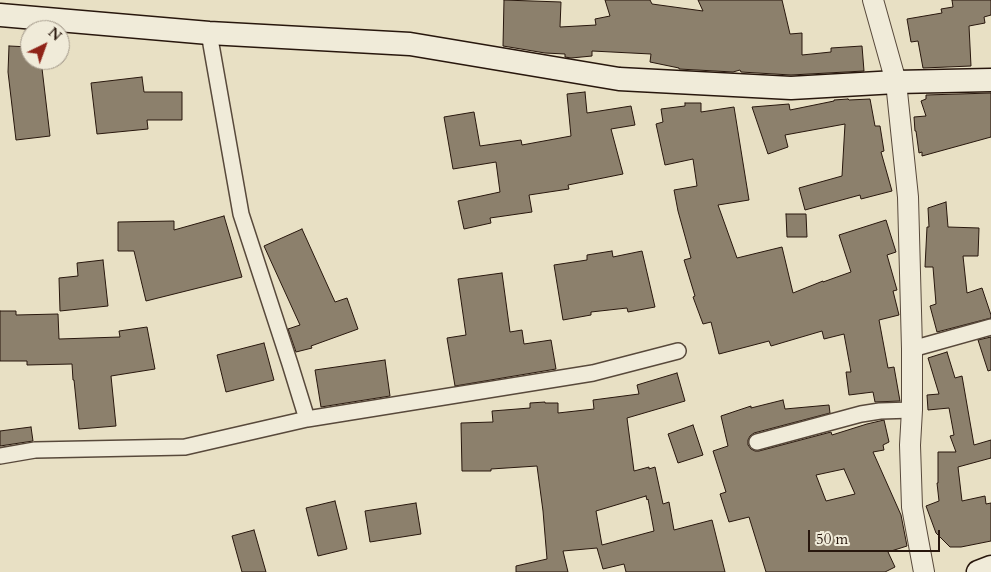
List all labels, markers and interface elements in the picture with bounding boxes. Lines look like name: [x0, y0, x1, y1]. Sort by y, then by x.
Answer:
north arrow: [20, 20, 70, 70]
text: N: [44, 23, 66, 45]
scale bar: [811, 520, 944, 552]
text: 50 m: [816, 529, 848, 549]

